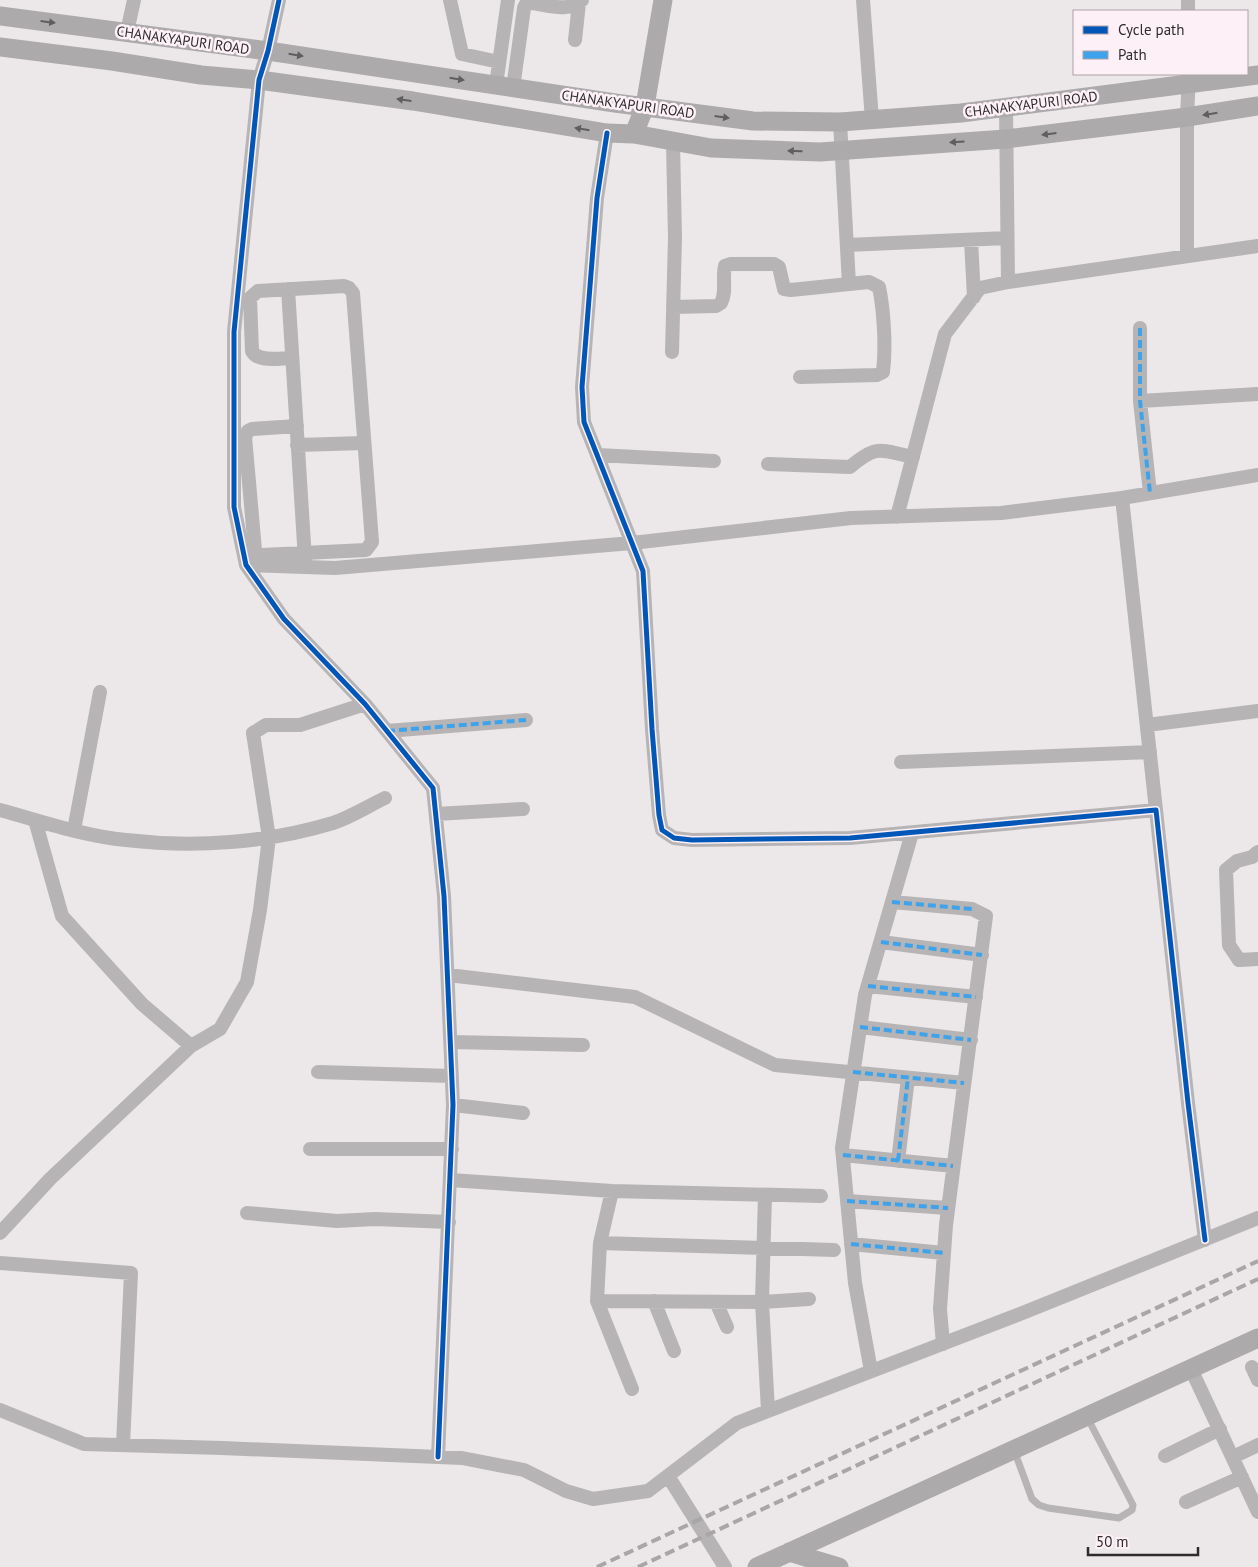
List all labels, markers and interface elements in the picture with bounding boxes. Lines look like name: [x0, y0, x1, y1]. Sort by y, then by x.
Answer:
legend: [1073, 10, 1248, 75]
one-way arrow: [41, 18, 57, 26]
text: Cycle path: [1118, 20, 1184, 39]
street label: CHANAKYAPURI ROAD: [115, 22, 251, 58]
text: Path: [1118, 45, 1147, 64]
one-way arrow: [288, 52, 304, 60]
one-way arrow: [449, 76, 465, 84]
street label: CHANAKYAPURI ROAD: [560, 86, 696, 122]
street label: CHANAKYAPURI ROAD: [963, 87, 1099, 121]
one-way arrow: [396, 95, 412, 103]
one-way arrow: [1202, 110, 1218, 118]
one-way arrow: [714, 113, 730, 121]
one-way arrow: [573, 125, 589, 133]
one-way arrow: [1040, 130, 1056, 138]
one-way arrow: [949, 139, 965, 147]
one-way arrow: [787, 147, 803, 155]
scale bar: [1088, 1524, 1198, 1556]
text: 50 m: [1096, 1532, 1129, 1551]

